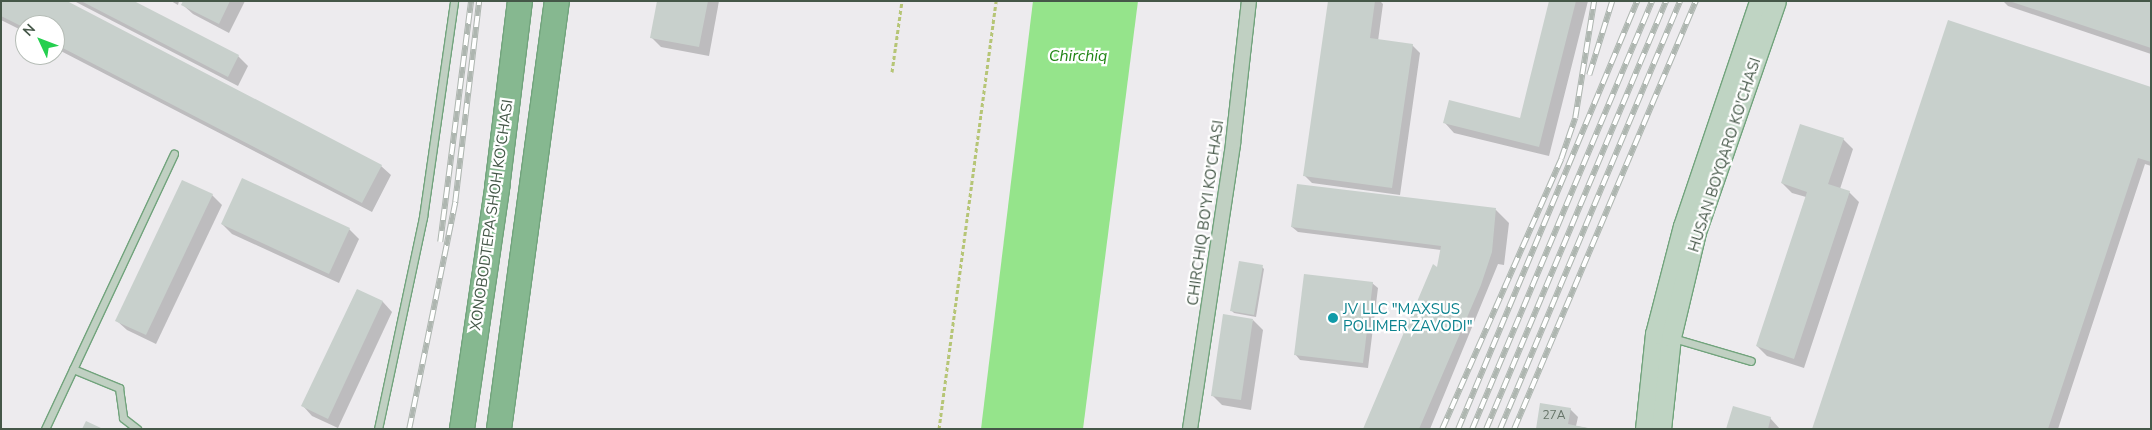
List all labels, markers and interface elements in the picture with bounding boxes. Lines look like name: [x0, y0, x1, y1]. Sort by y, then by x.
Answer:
north arrow: [15, 15, 65, 65]
text: N: [19, 20, 40, 40]
water label: Chirchiq: [1049, 46, 1107, 66]
street label: HUSAN BOYQARO KO'CHASI: [1685, 55, 1765, 255]
street label: XONOBODTEPA SHOH KO'CHASI: [467, 98, 517, 332]
street label: CHIRCHIQ BO'YI KO'CHASI: [1184, 119, 1228, 307]
place label: JV LLC "MAXSUS POLIMER ZAVODI": [1343, 300, 1473, 335]
marker: JV LLC "MAXSUS POLIMER ZAVODI": [1327, 312, 1339, 324]
house number: 27А: [1542, 409, 1566, 423]

